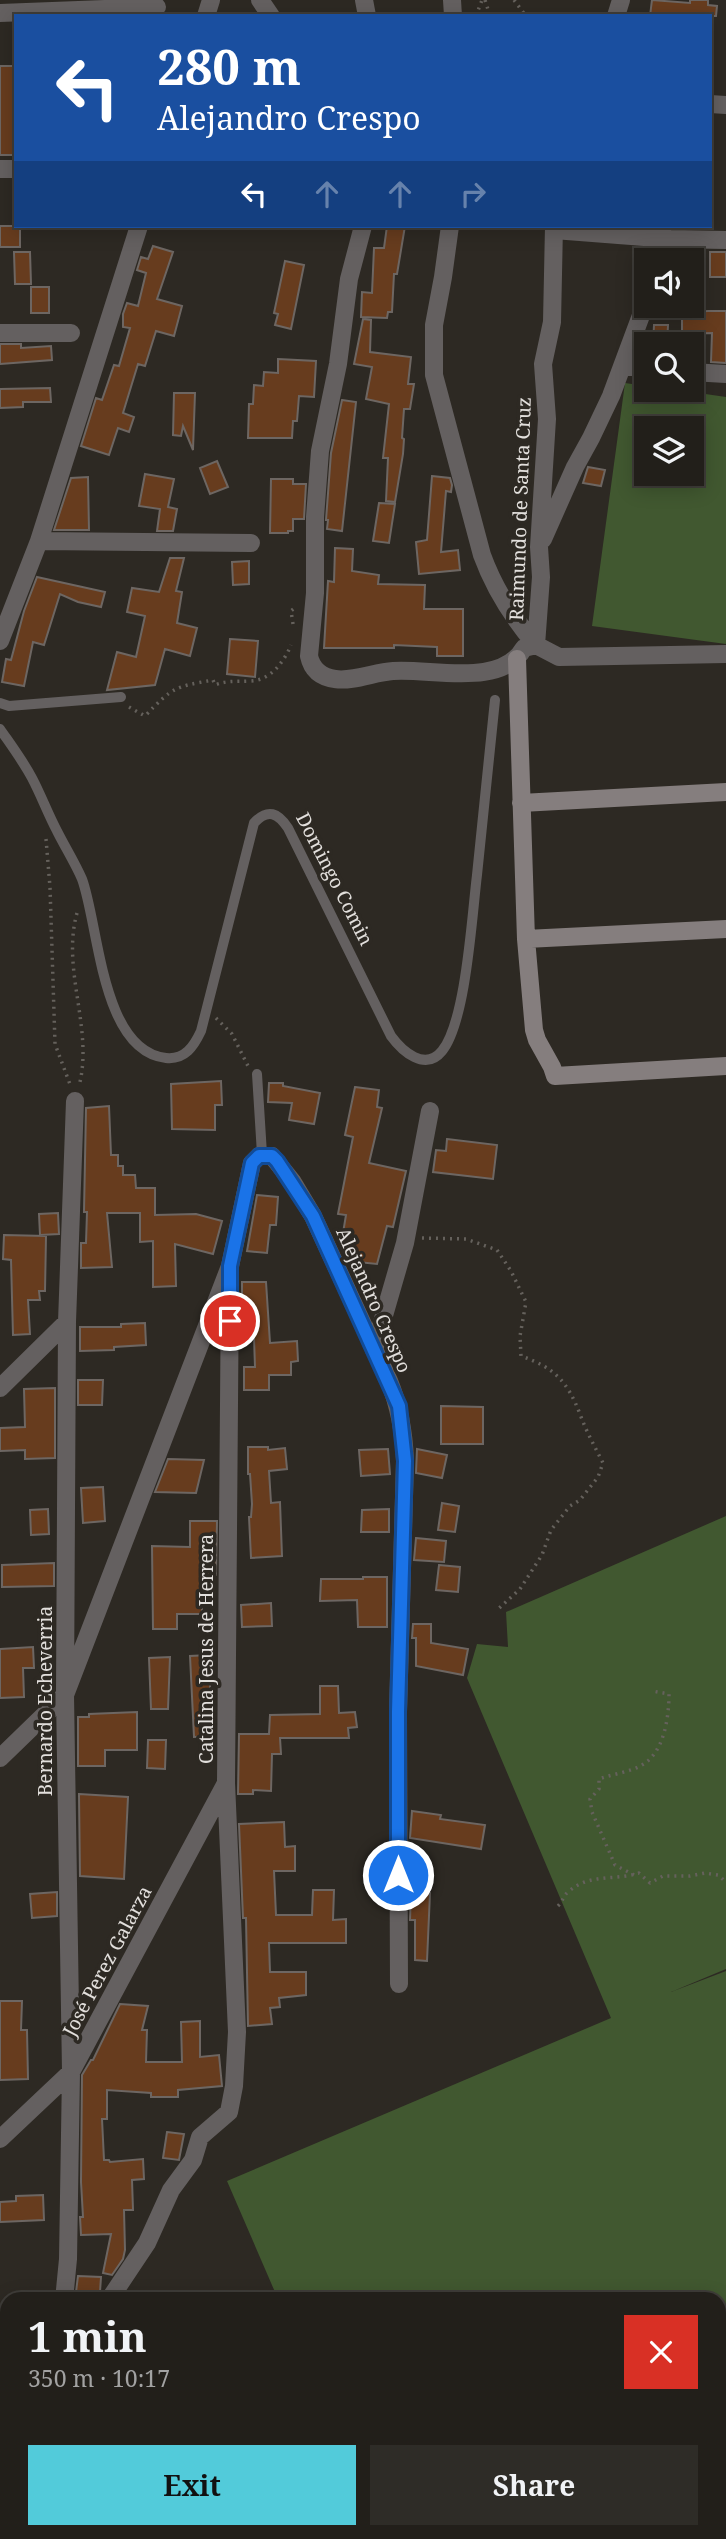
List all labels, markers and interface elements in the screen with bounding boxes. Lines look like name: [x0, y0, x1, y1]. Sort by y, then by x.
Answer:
text: 280 m: [157, 33, 301, 99]
icon: left: [42, 42, 133, 133]
text: Alejandro Crespo: [157, 96, 421, 139]
icon: left: [235, 175, 273, 213]
icon: ahead: [308, 175, 346, 213]
icon: ahead: [381, 175, 419, 213]
icon: right: [454, 175, 492, 213]
map controls: [634, 248, 704, 486]
button: sound: [634, 248, 704, 318]
button: search: [634, 332, 704, 402]
street label: Raimundo de Santa Cruz: [503, 397, 537, 621]
button: layers: [634, 416, 704, 486]
street label: Domingo Comin: [290, 808, 380, 950]
street label: Alejandro Crespo: [330, 1223, 418, 1377]
pin: [200, 1291, 260, 1351]
icon: arrive: [211, 1302, 249, 1340]
street label: Catalina Jesus de Herrera: [193, 1534, 219, 1764]
street label: Bernardo Echeverria: [32, 1606, 58, 1796]
position arrow: [361, 1838, 435, 1912]
street label: José Perez Galarza: [56, 1881, 158, 2042]
text: 1 min: [28, 2307, 147, 2364]
button: close: [624, 2315, 698, 2389]
text: 350 m · 10:17: [28, 2362, 170, 2394]
button: Exit: [28, 2445, 356, 2525]
button: Share: [370, 2445, 698, 2525]

